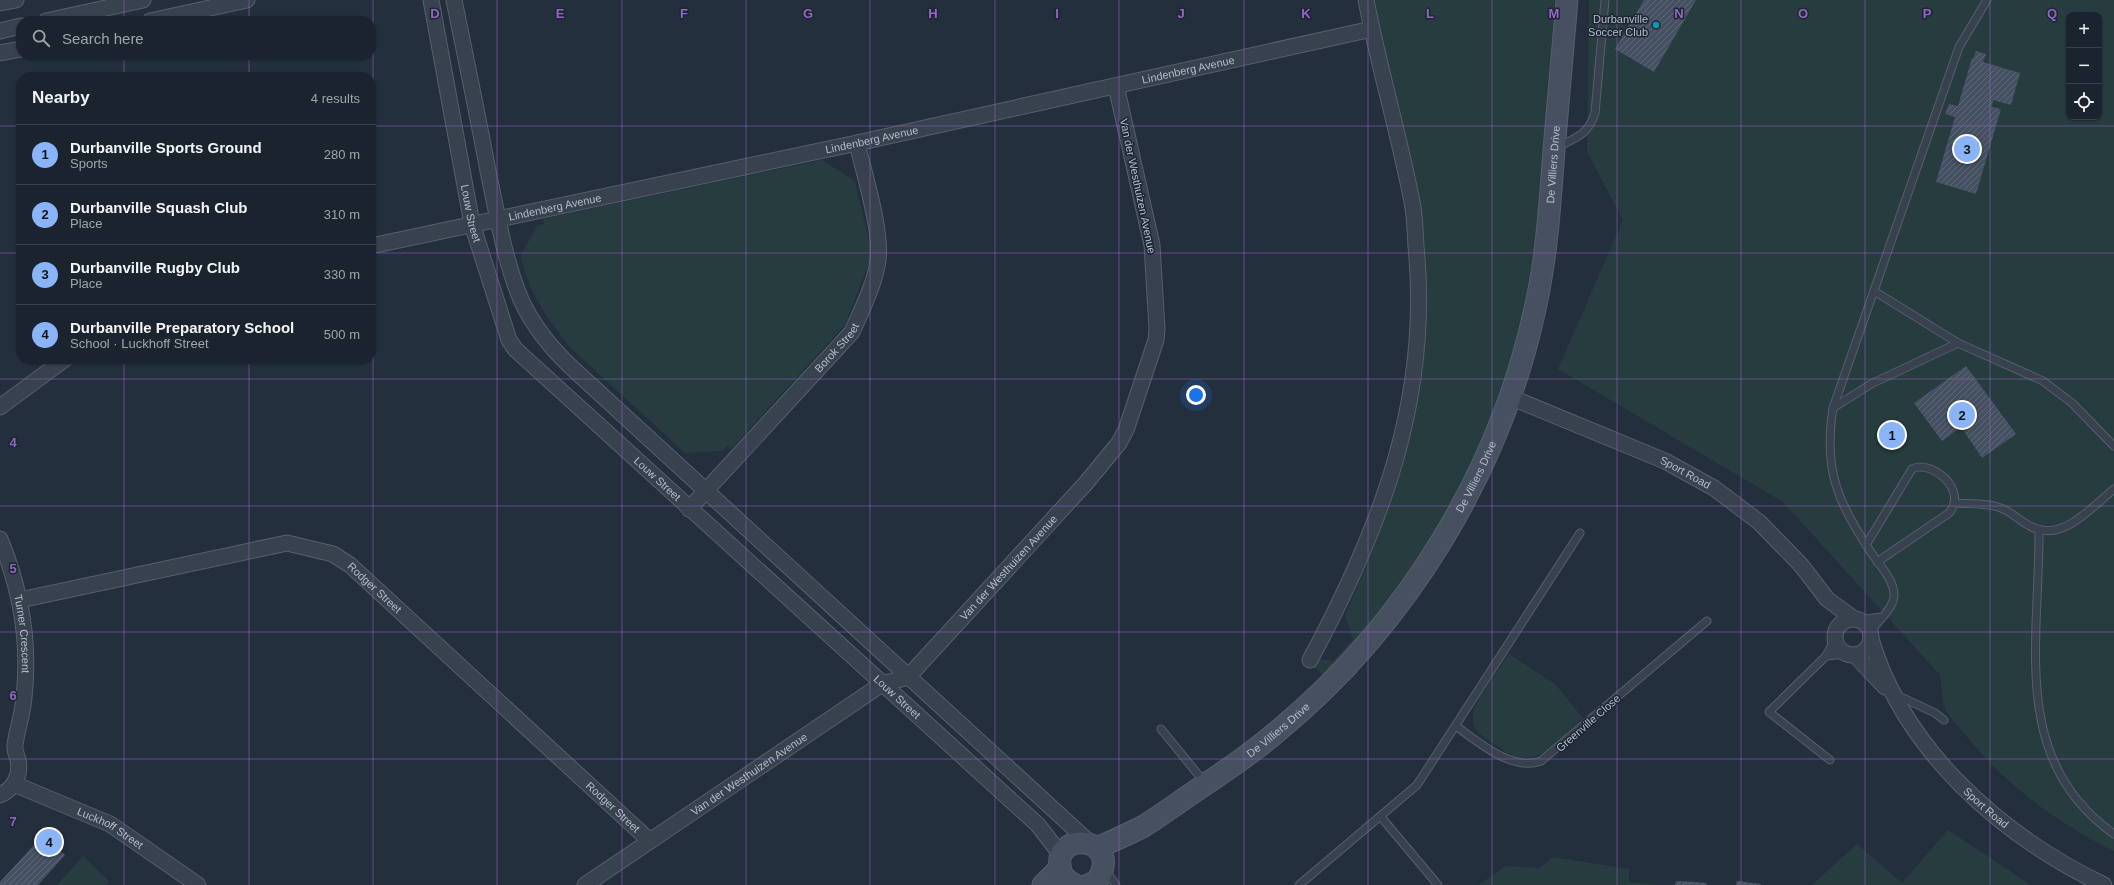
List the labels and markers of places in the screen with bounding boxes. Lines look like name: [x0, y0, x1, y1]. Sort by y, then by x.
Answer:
place label: Durbanville Soccer Club: [1588, 13, 1648, 38]
marker: Durbanville Soccer Club: [1651, 20, 1661, 30]
pin: 3: [1954, 134, 1980, 164]
pin: 2: [1949, 400, 1975, 430]
pin: 1: [1879, 420, 1905, 450]
pin: 4: [36, 827, 62, 857]

